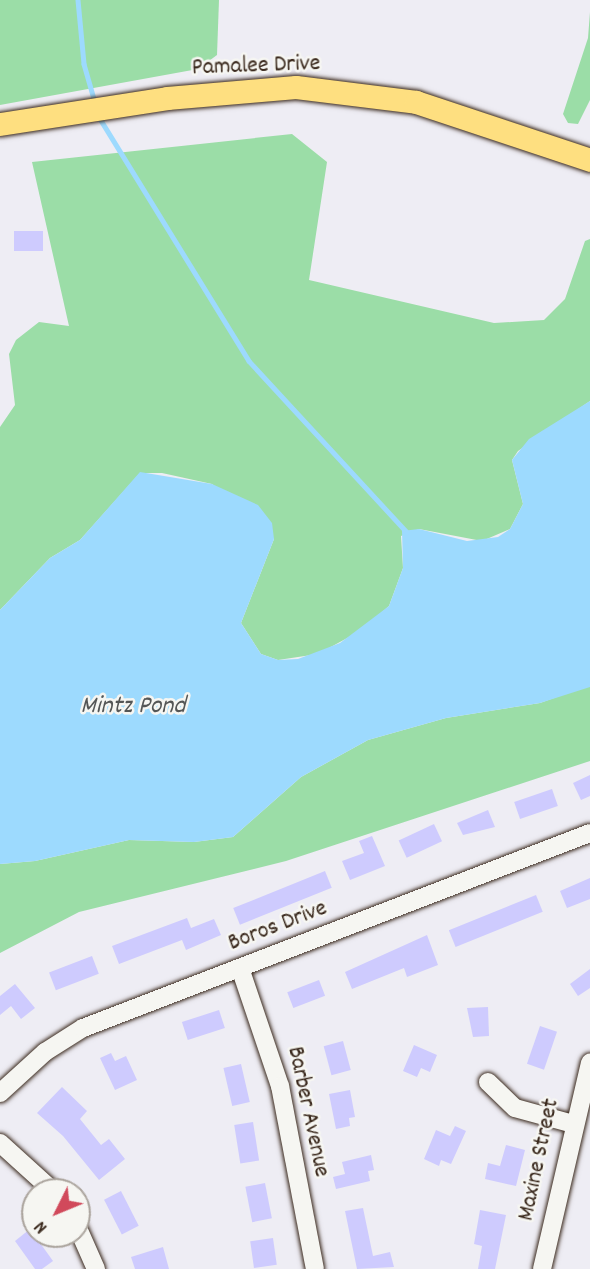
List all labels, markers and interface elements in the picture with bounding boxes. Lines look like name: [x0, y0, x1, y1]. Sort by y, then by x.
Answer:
street label: Pamalee Drive: [191, 50, 321, 84]
water label: Mintz Pond: [80, 691, 186, 723]
street label: Boros Drive: [225, 895, 331, 959]
street label: Barber Avenue: [279, 1044, 335, 1180]
street label: Maxine Street: [513, 1096, 567, 1224]
north arrow: [21, 1178, 91, 1248]
text: N: [29, 1214, 55, 1239]

